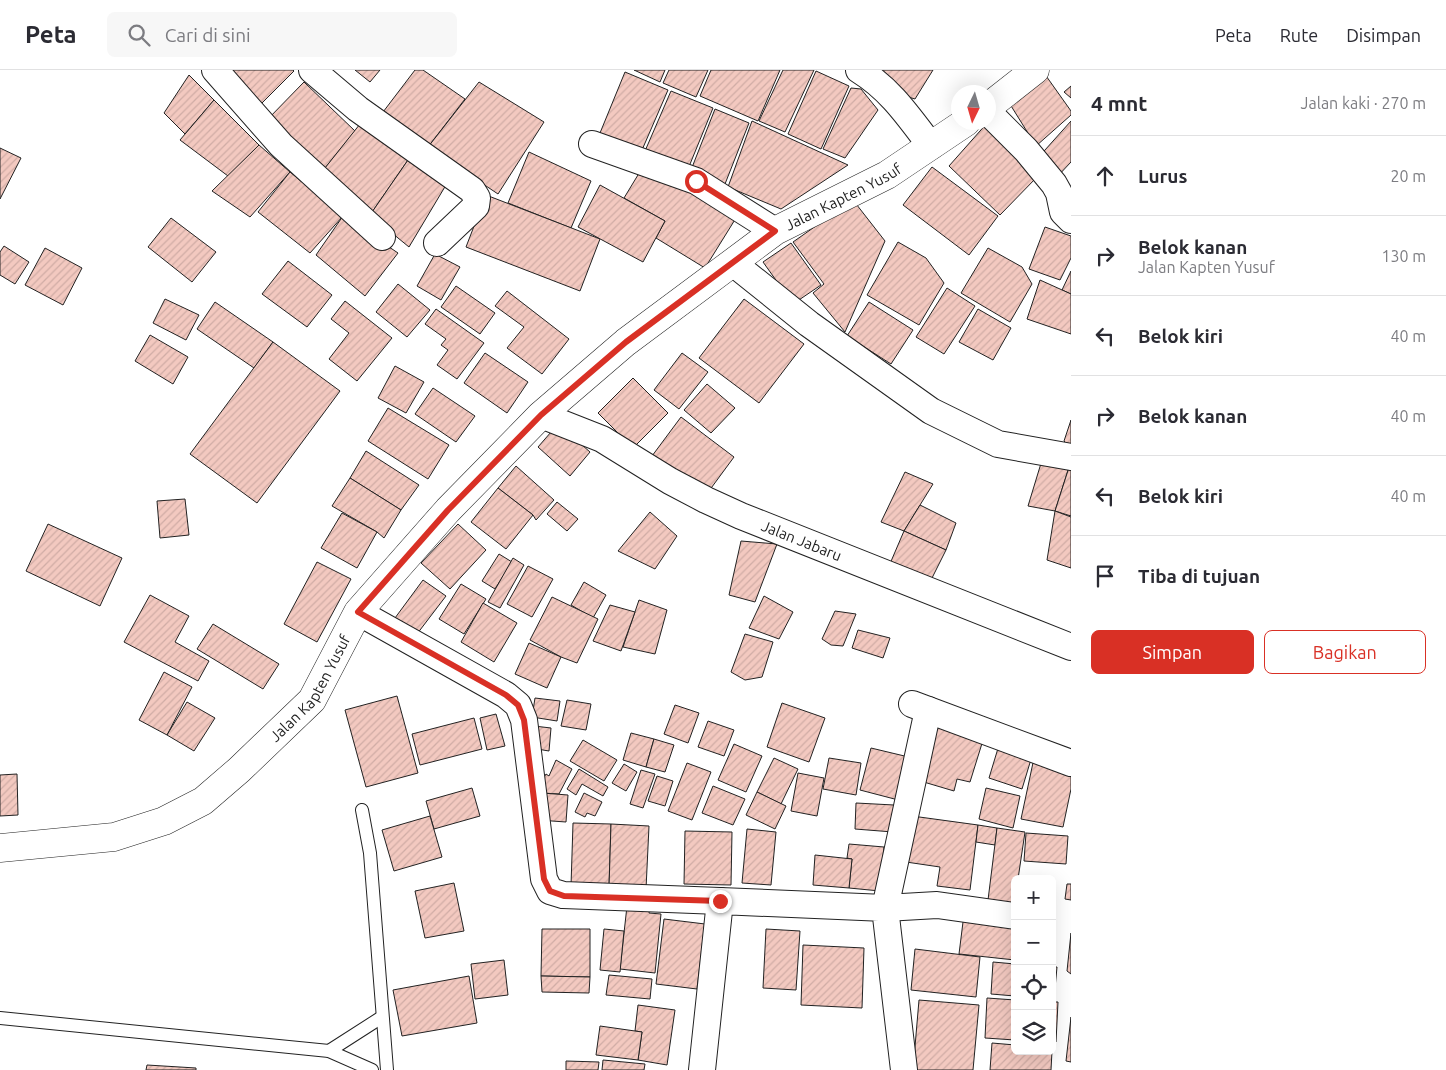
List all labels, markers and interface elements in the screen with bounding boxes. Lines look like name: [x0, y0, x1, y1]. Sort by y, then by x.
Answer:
search box: [107, 12, 457, 57]
text: Peta: [25, 21, 77, 48]
icon: search: [125, 21, 153, 49]
text: Cari di sini: [165, 24, 251, 46]
text: Peta: [1215, 25, 1252, 45]
text: Rute: [1280, 25, 1318, 45]
text: Disimpan: [1346, 25, 1421, 45]
north arrow: [951, 85, 996, 130]
text: 4 mnt: [1091, 91, 1147, 115]
text: Jalan kaki · 270 m: [1301, 94, 1426, 112]
street label: Jalan Kapten Yusuf: [782, 159, 905, 233]
icon: ahead: [1091, 162, 1119, 190]
text: Lurus: [1138, 165, 1187, 187]
text: 20 m: [1390, 167, 1426, 185]
route start: [685, 170, 708, 193]
text: Belok kanan: [1138, 236, 1247, 258]
icon: right: [1091, 242, 1119, 270]
text: 130 m: [1381, 247, 1426, 265]
text: Jalan Kapten Yusuf: [1138, 258, 1275, 276]
icon: left: [1091, 322, 1119, 350]
text: Belok kiri: [1138, 325, 1223, 347]
text: 40 m: [1390, 327, 1426, 345]
icon: right: [1091, 402, 1119, 430]
text: Belok kanan: [1138, 405, 1247, 427]
text: 40 m: [1390, 407, 1426, 425]
icon: left: [1091, 482, 1119, 510]
text: Belok kiri: [1138, 485, 1223, 507]
text: 40 m: [1390, 487, 1426, 505]
street label: Jalan Jabaru: [759, 517, 844, 564]
icon: arrive: [1091, 562, 1119, 590]
text: Tiba di tujuan: [1138, 565, 1260, 587]
button: Simpan: [1091, 630, 1254, 674]
button: Bagikan: [1264, 630, 1426, 674]
street label: Jalan Kapten Yusuf: [266, 631, 353, 745]
map controls: [1011, 875, 1056, 1055]
button: +: [1011, 875, 1056, 920]
route end: [709, 890, 732, 913]
button: −: [1011, 920, 1056, 965]
button: locate: [1011, 965, 1056, 1010]
button: layers: [1011, 1010, 1056, 1055]

